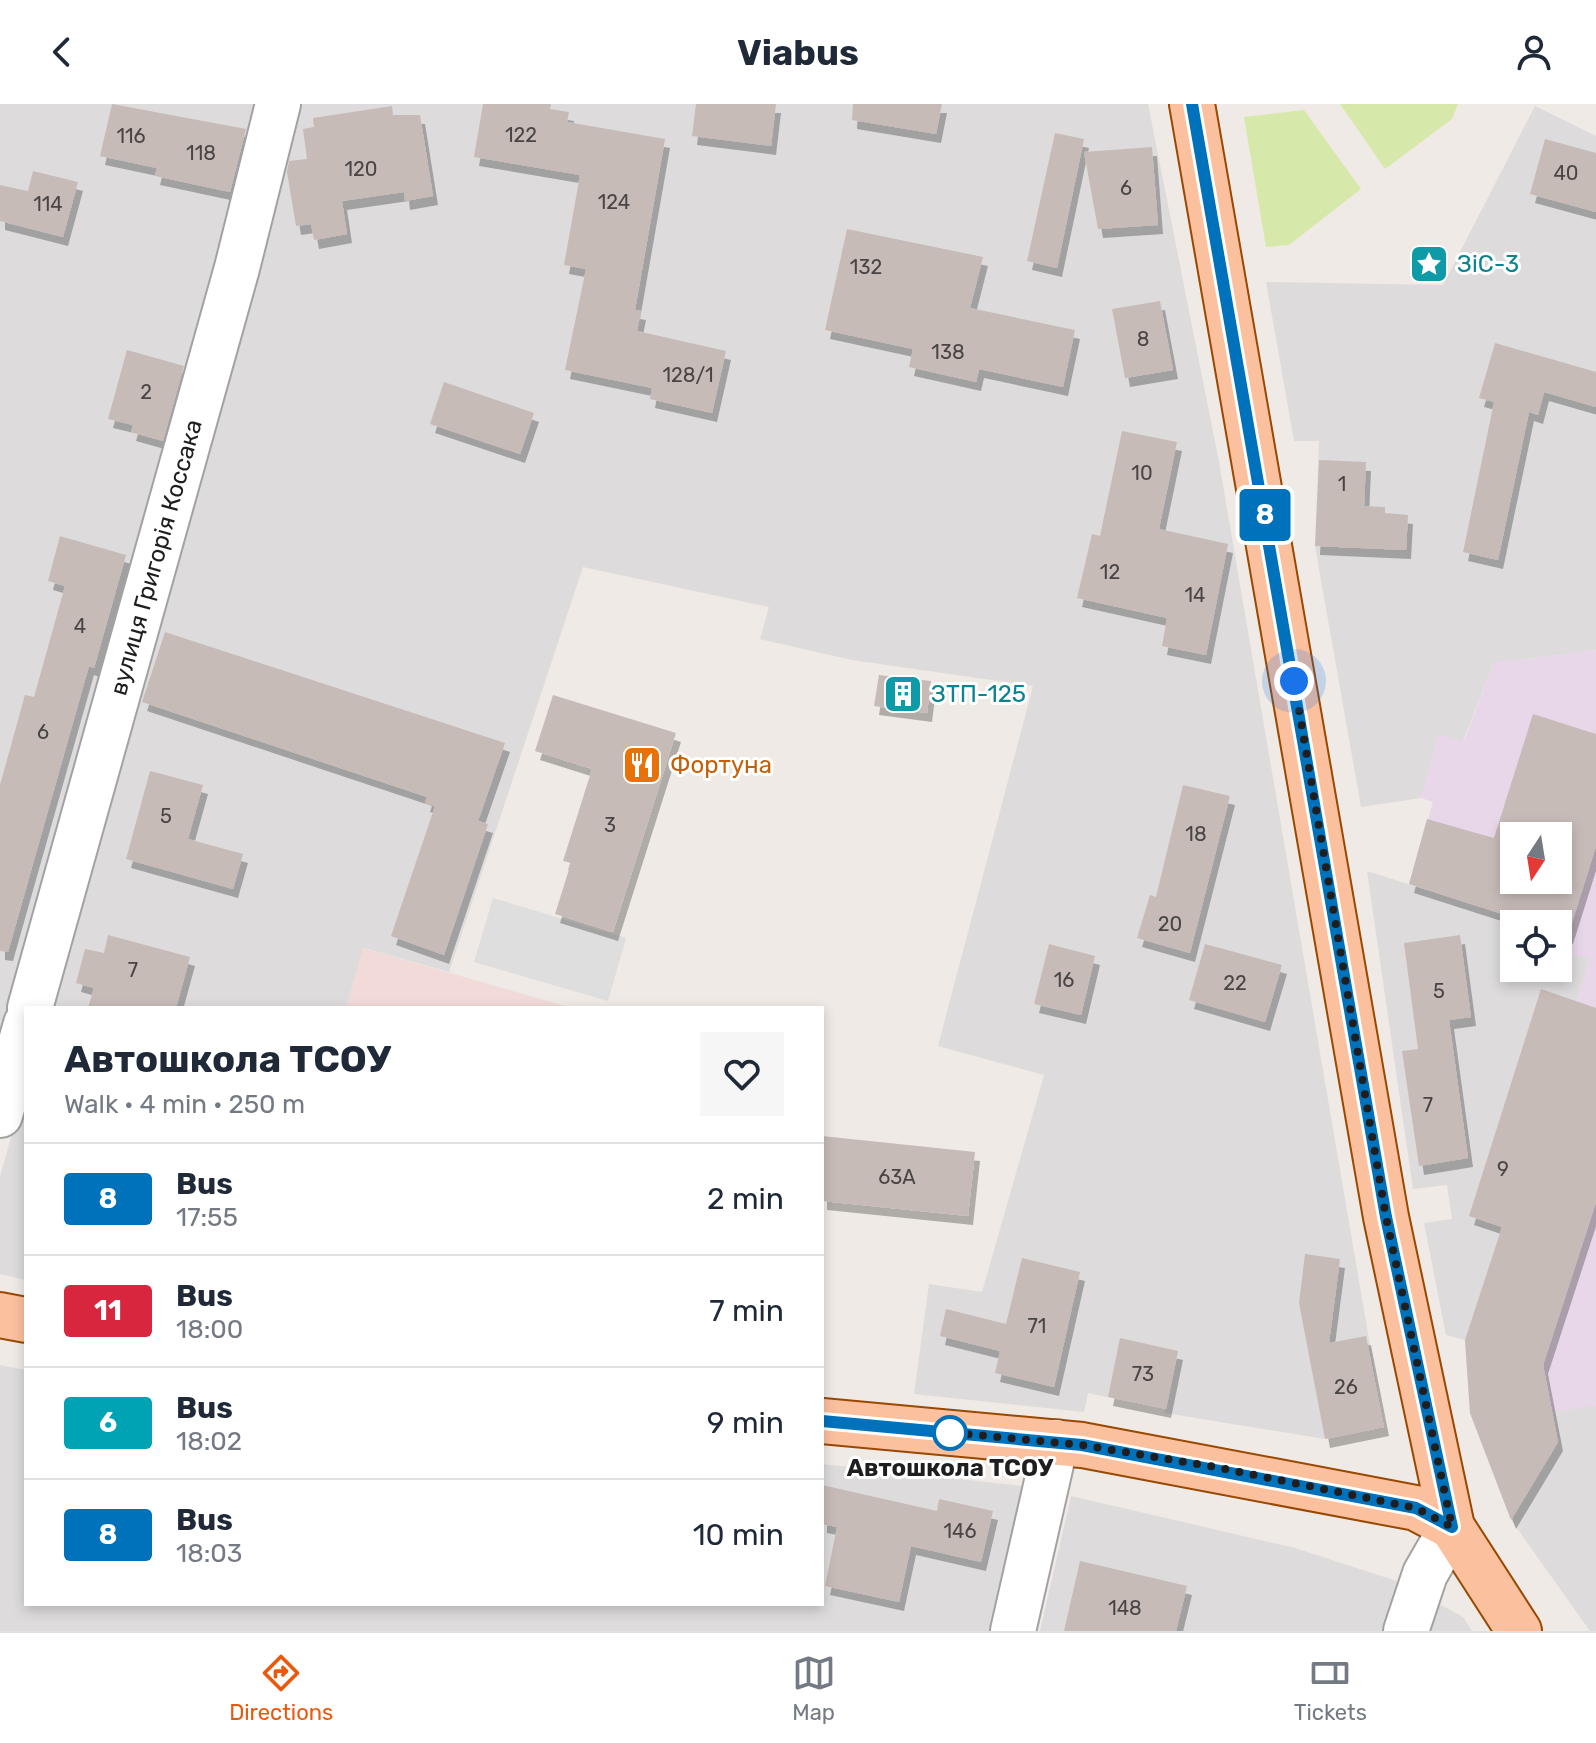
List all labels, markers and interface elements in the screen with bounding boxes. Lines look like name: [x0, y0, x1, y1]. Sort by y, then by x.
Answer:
icon: back: [40, 30, 84, 74]
icon: person: [1512, 30, 1556, 74]
text: Viabus: [737, 31, 859, 74]
house number: 122: [505, 123, 537, 147]
house number: 116: [116, 124, 146, 148]
house number: 118: [186, 141, 216, 165]
house number: 120: [345, 157, 378, 181]
house number: 40: [1553, 161, 1579, 185]
house number: 6: [1120, 176, 1132, 200]
house number: 124: [598, 190, 630, 214]
house number: 114: [33, 192, 63, 216]
place icon: ЗіС-3: [1408, 243, 1450, 285]
place label: ЗіС-3: [1457, 250, 1519, 278]
house number: 132: [850, 255, 882, 279]
house number: 8: [1137, 327, 1149, 351]
house number: 138: [931, 340, 965, 364]
house number: 128/1: [662, 363, 714, 387]
house number: 2: [140, 380, 152, 404]
street label: вулиця Григорія Коссака: [104, 416, 208, 698]
house number: 10: [1131, 461, 1153, 485]
house number: 1: [1338, 472, 1346, 496]
line badge: 8: [1239, 489, 1291, 541]
text: 8: [1256, 498, 1274, 531]
house number: 12: [1100, 560, 1120, 584]
house number: 14: [1185, 583, 1205, 607]
house number: 4: [74, 614, 86, 638]
your location: [1274, 661, 1314, 701]
building icon: ЗТП-125: [882, 673, 924, 715]
place label: ЗТП-125: [931, 680, 1026, 708]
house number: 6: [37, 720, 49, 744]
restaurant icon: Фортуна: [621, 744, 663, 786]
place label: Фортуна: [670, 751, 772, 779]
house number: 5: [160, 804, 172, 828]
house number: 3: [604, 813, 616, 837]
house number: 18: [1185, 822, 1207, 846]
north arrow: [1500, 822, 1572, 894]
map controls: [1500, 822, 1572, 982]
button: locate: [1500, 910, 1572, 982]
house number: 20: [1158, 912, 1182, 936]
house number: 7: [128, 958, 138, 982]
house number: 16: [1054, 968, 1074, 992]
house number: 22: [1223, 971, 1247, 995]
house number: 5: [1433, 979, 1445, 1003]
button: heart: [700, 1032, 784, 1116]
text: Автошкола ТСОУ: [64, 1036, 391, 1082]
text: Walk · 4 min · 250 m: [64, 1089, 305, 1120]
house number: 7: [1423, 1093, 1433, 1117]
house number: 9: [1497, 1157, 1509, 1181]
house number: 63А: [878, 1165, 916, 1189]
text: Bus: [176, 1166, 233, 1202]
text: 2 min: [707, 1181, 784, 1217]
text: 8: [99, 1182, 117, 1215]
text: 17:55: [176, 1202, 238, 1233]
text: Bus: [176, 1278, 233, 1314]
text: 7 min: [709, 1293, 784, 1329]
text: 11: [94, 1294, 122, 1327]
text: 18:00: [176, 1314, 243, 1345]
house number: 71: [1028, 1314, 1046, 1338]
house number: 73: [1132, 1362, 1154, 1386]
house number: 26: [1334, 1375, 1358, 1399]
text: Bus: [176, 1390, 233, 1426]
text: 9 min: [707, 1405, 784, 1441]
text: 6: [99, 1406, 117, 1439]
marker: Автошкола ТСОУ: [933, 1416, 967, 1450]
text: 18:02: [176, 1426, 242, 1457]
place label: Автошкола ТСОУ: [847, 1454, 1054, 1482]
text: Bus: [176, 1502, 233, 1538]
text: 10 min: [693, 1517, 784, 1553]
text: 8: [99, 1518, 117, 1551]
house number: 146: [943, 1519, 977, 1543]
text: 18:03: [176, 1538, 242, 1569]
house number: 148: [1108, 1596, 1142, 1620]
tab: Directions: [229, 1651, 333, 1726]
tab: Map: [792, 1651, 836, 1726]
tab: Tickets: [1294, 1651, 1367, 1726]

